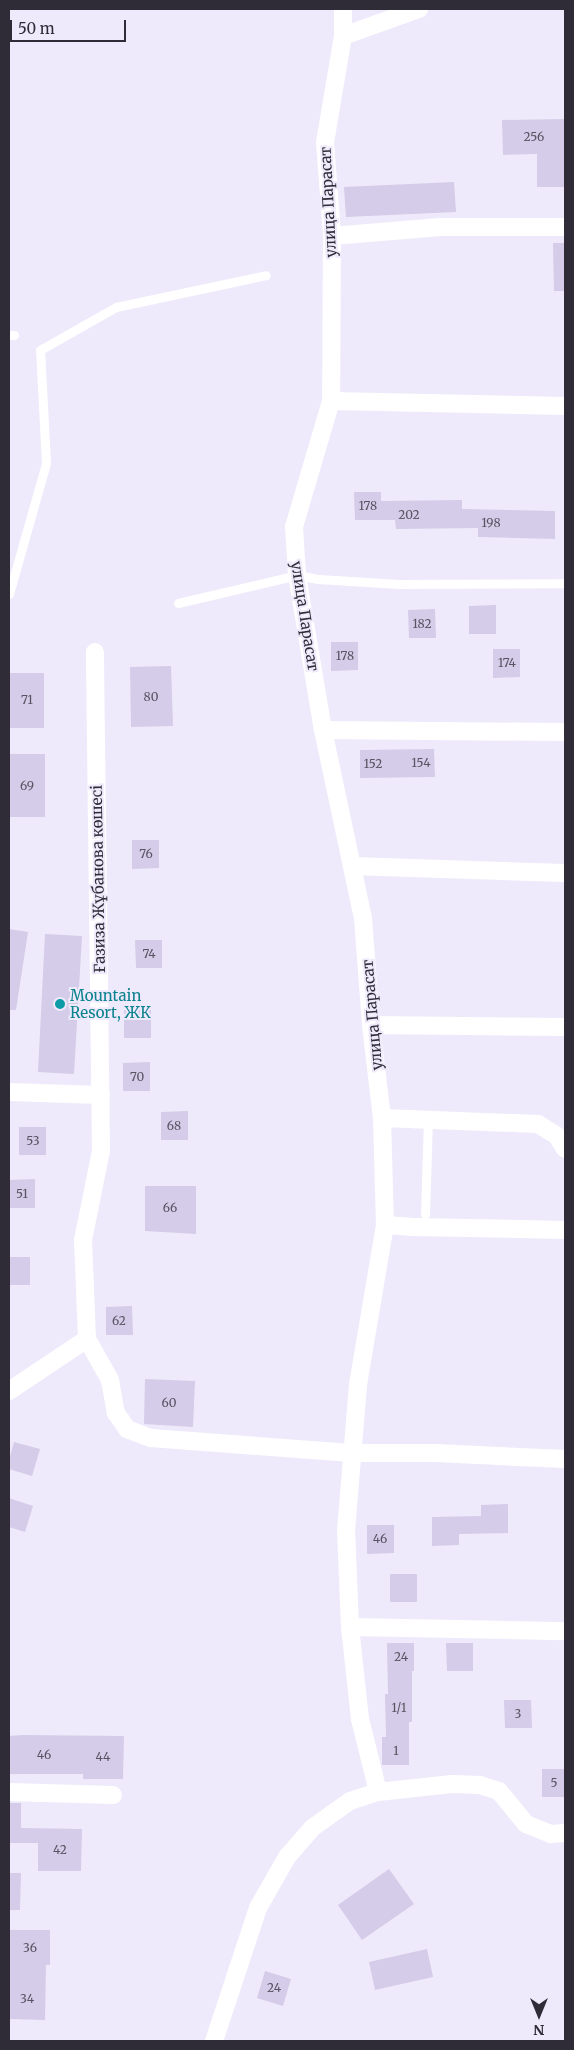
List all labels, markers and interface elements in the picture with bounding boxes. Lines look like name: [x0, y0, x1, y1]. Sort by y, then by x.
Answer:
scale bar: [12, 10, 129, 42]
text: 50 m: [18, 19, 55, 38]
house number: 256: [524, 130, 544, 144]
street label: улица Парасат: [316, 146, 340, 258]
house number: 178: [359, 499, 377, 513]
house number: 202: [398, 508, 420, 522]
house number: 198: [481, 516, 501, 530]
street label: улица Парасат: [287, 560, 323, 672]
house number: 182: [412, 617, 432, 631]
house number: 178: [336, 649, 354, 663]
house number: 174: [498, 656, 516, 670]
house number: 80: [144, 690, 158, 704]
house number: 71: [21, 693, 33, 707]
house number: 154: [411, 756, 431, 770]
house number: 152: [364, 757, 382, 771]
house number: 69: [20, 779, 34, 793]
street label: Ғазиза Жұбанова көшесі: [87, 785, 109, 973]
house number: 76: [139, 847, 153, 861]
house number: 74: [142, 947, 156, 961]
street label: улица Парасат: [358, 959, 386, 1071]
place label: Mountain Resort, ЖК: [70, 986, 151, 1021]
marker: Mountain Resort, ЖК: [54, 998, 66, 1010]
house number: 70: [130, 1070, 144, 1084]
house number: 68: [167, 1119, 181, 1133]
house number: 53: [26, 1134, 40, 1148]
house number: 51: [16, 1187, 28, 1201]
house number: 66: [163, 1201, 177, 1215]
house number: 62: [112, 1314, 126, 1328]
house number: 60: [162, 1396, 176, 1410]
house number: 46: [373, 1532, 387, 1546]
house number: 24: [394, 1650, 408, 1664]
house number: 1/1: [392, 1701, 406, 1715]
house number: 3: [515, 1707, 521, 1721]
house number: 1: [393, 1744, 399, 1758]
house number: 46: [37, 1748, 51, 1762]
house number: 44: [96, 1750, 110, 1764]
house number: 5: [550, 1776, 558, 1790]
house number: 42: [53, 1843, 67, 1857]
house number: 36: [23, 1941, 37, 1955]
house number: 24: [267, 1981, 281, 1995]
north arrow: [514, 1990, 564, 2040]
house number: 34: [20, 1992, 34, 2006]
text: N: [533, 2021, 545, 2039]

